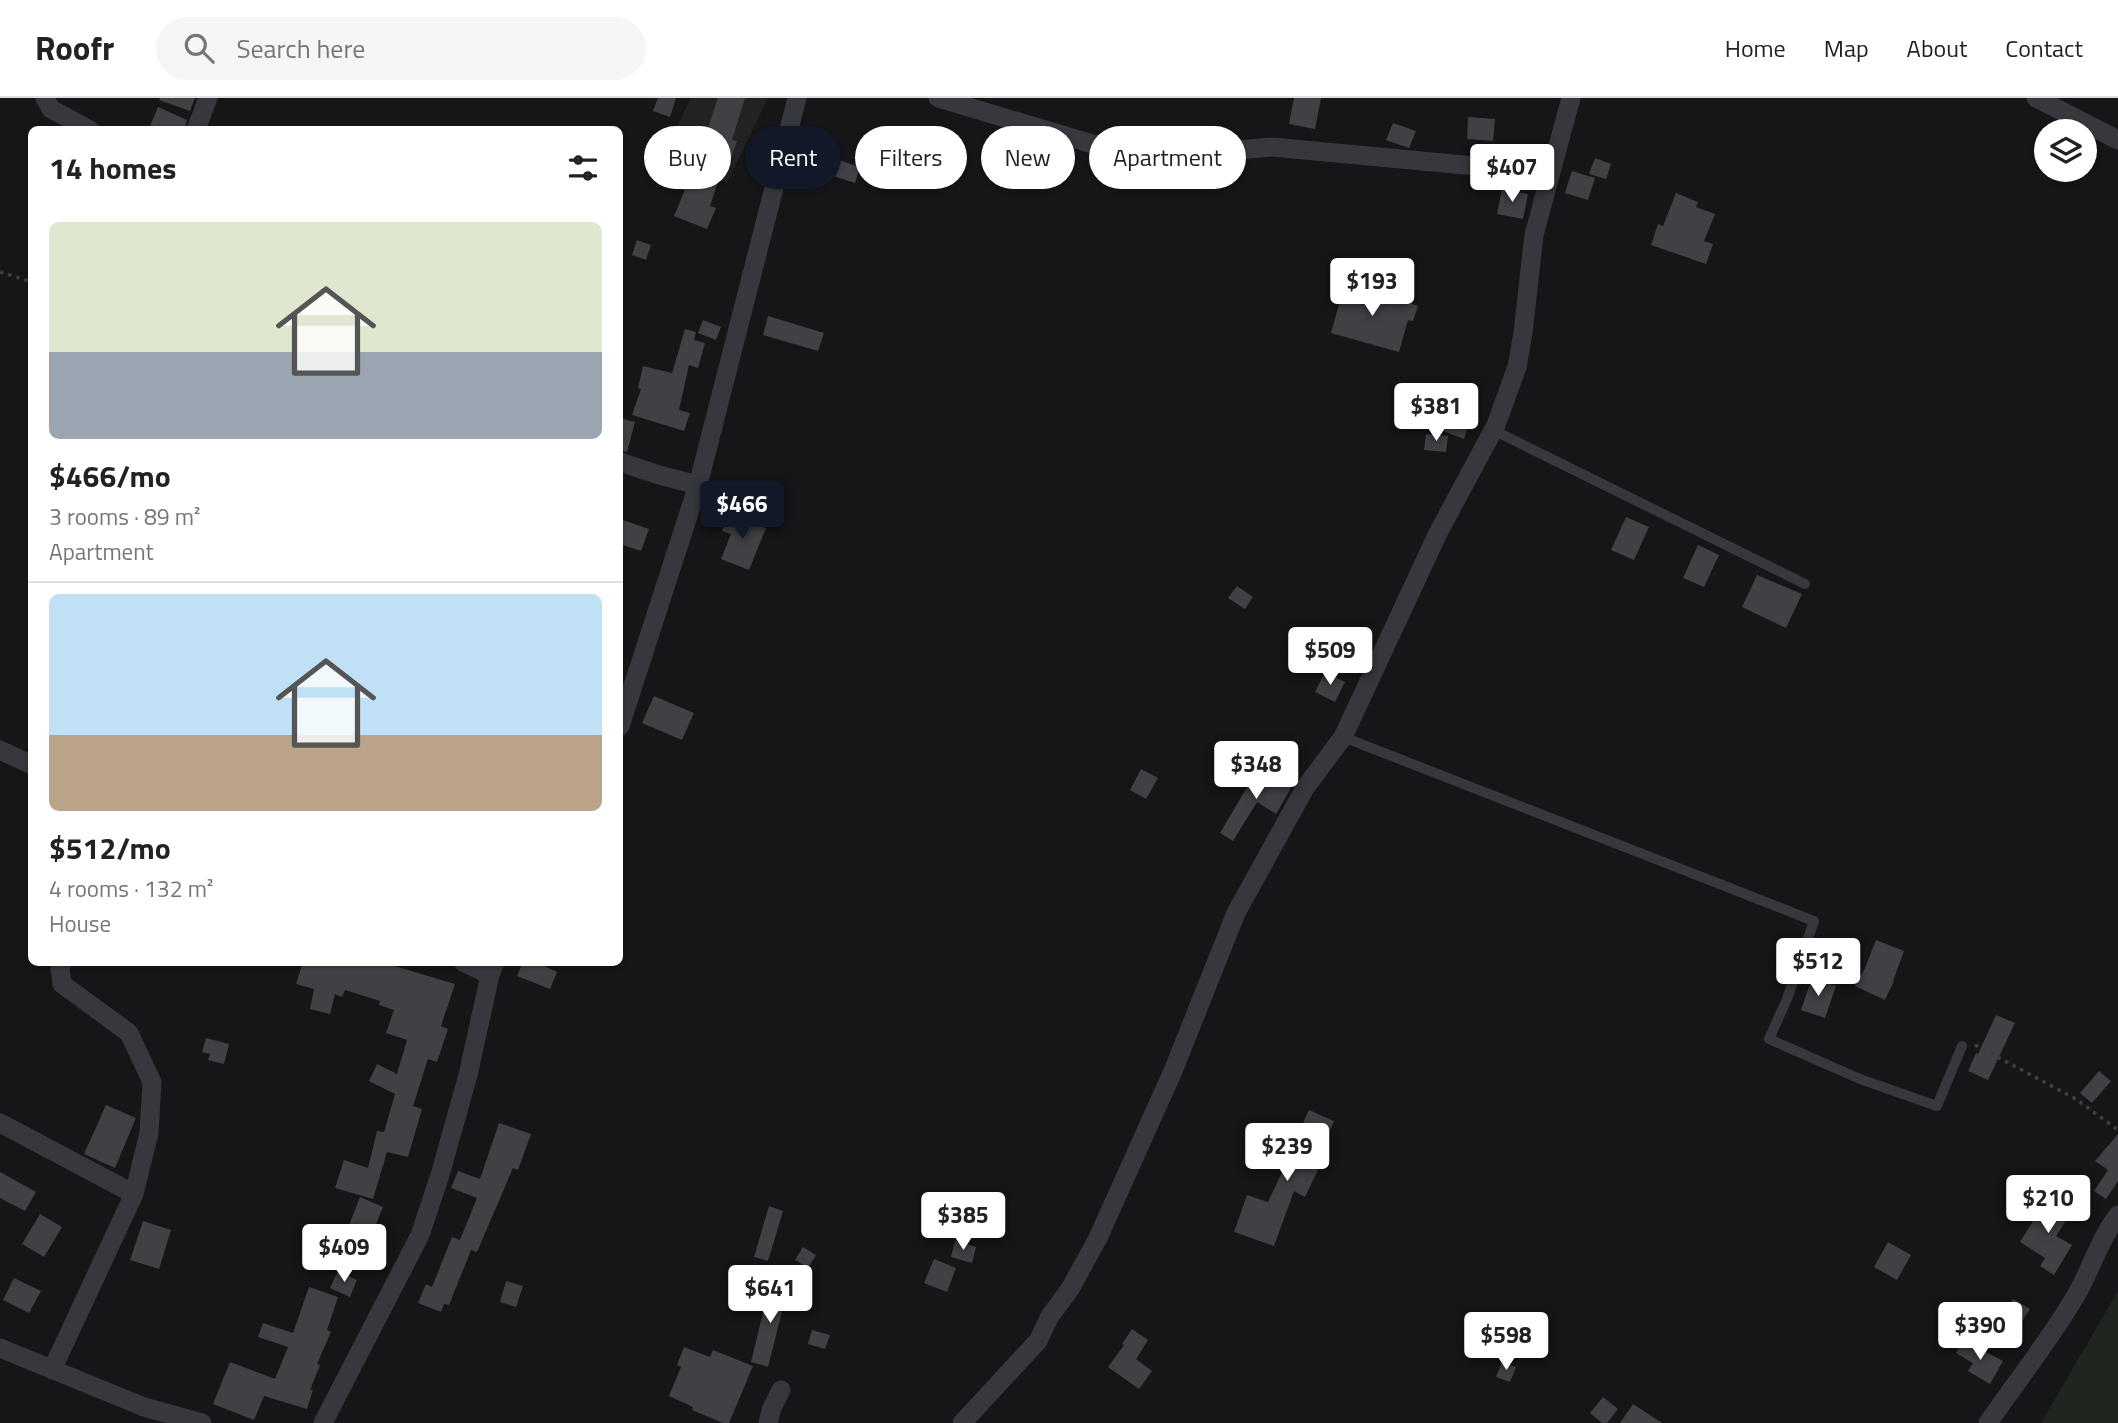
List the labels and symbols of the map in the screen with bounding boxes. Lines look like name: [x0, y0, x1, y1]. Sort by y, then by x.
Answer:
pin: $407: [1471, 144, 1553, 204]
pin: $193: [1331, 258, 1413, 318]
pin: $381: [1395, 384, 1477, 443]
pin: $466: [701, 482, 783, 541]
pin: $509: [1289, 628, 1371, 687]
pin: $348: [1215, 742, 1297, 801]
pin: $512: [1777, 939, 1859, 998]
pin: $239: [1246, 1124, 1328, 1183]
pin: $210: [2007, 1176, 2089, 1235]
pin: $385: [922, 1192, 1004, 1252]
pin: $409: [303, 1224, 385, 1284]
pin: $641: [729, 1266, 811, 1325]
pin: $390: [1939, 1302, 2021, 1362]
pin: $598: [1465, 1312, 1547, 1372]

